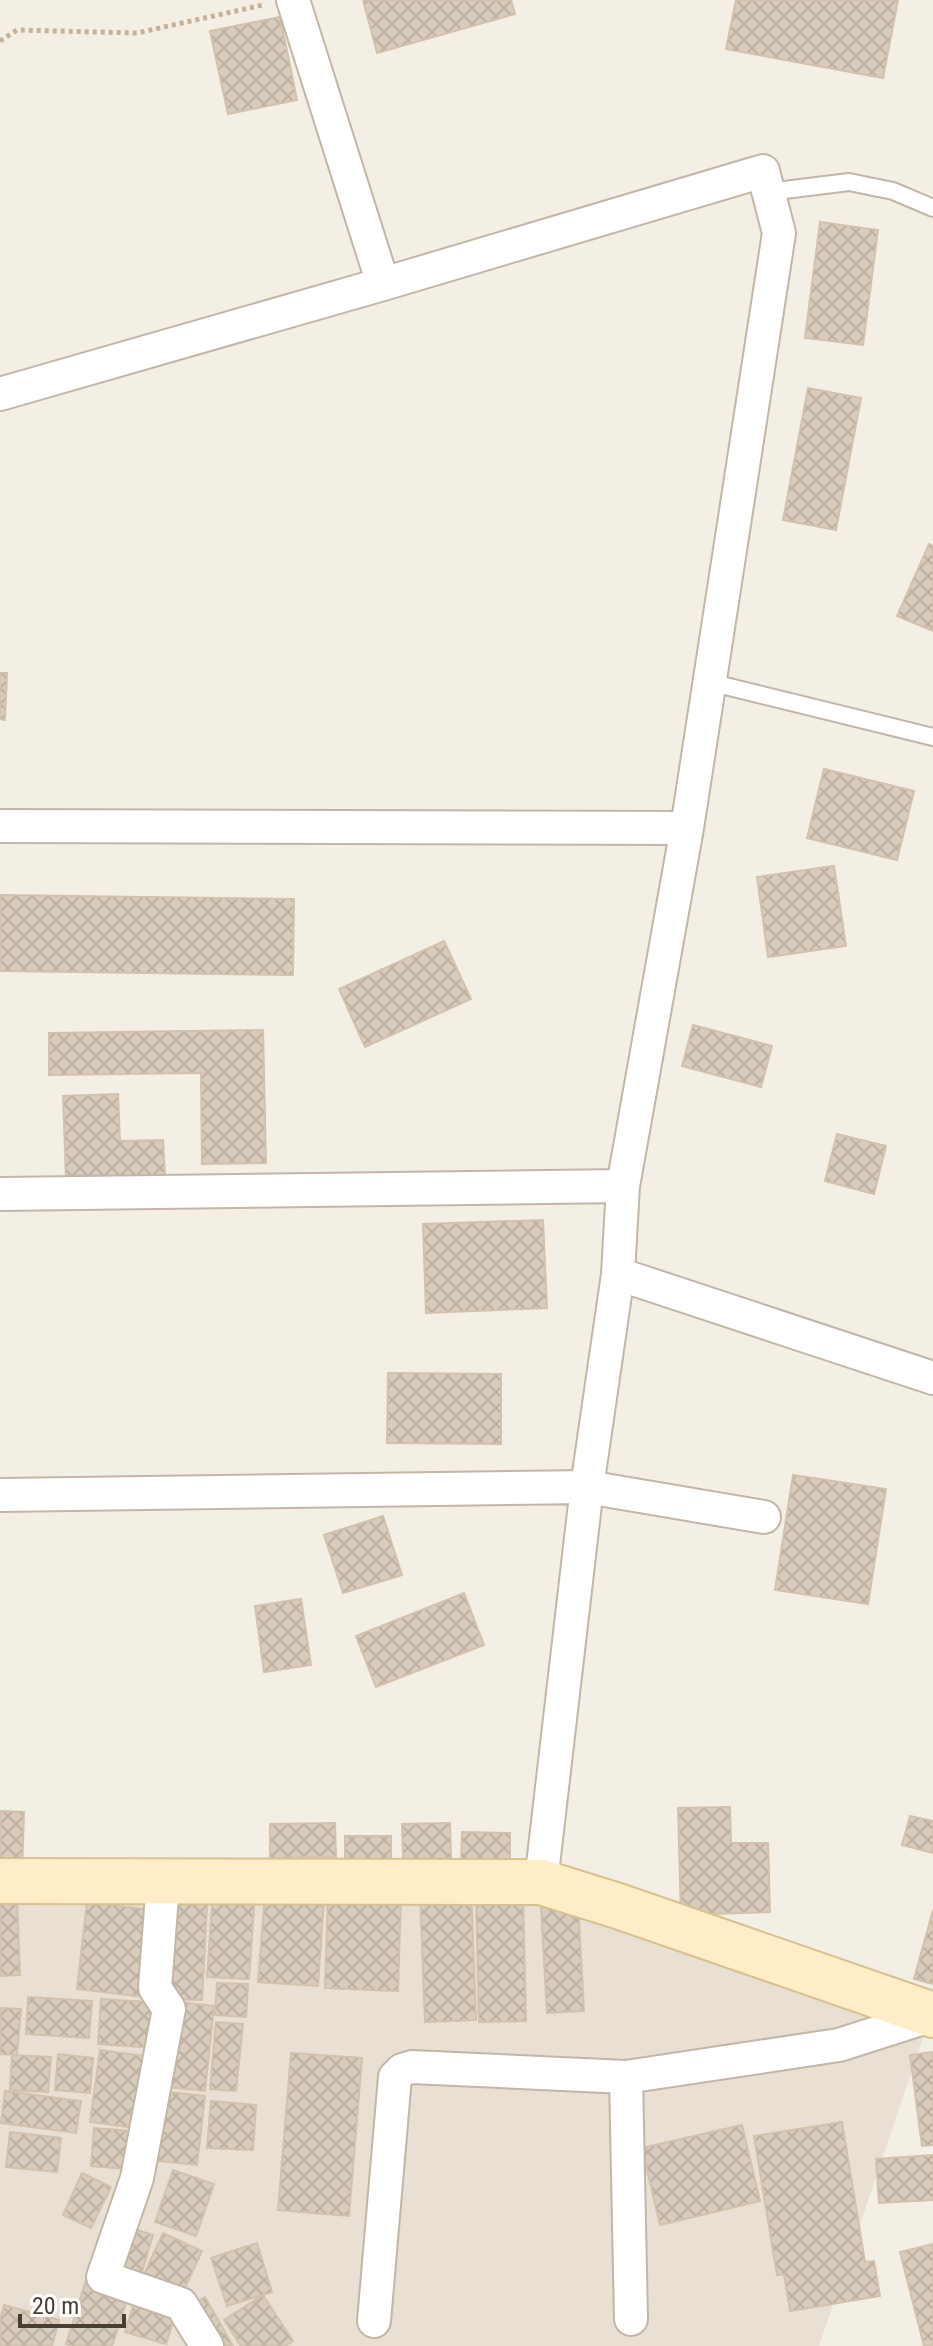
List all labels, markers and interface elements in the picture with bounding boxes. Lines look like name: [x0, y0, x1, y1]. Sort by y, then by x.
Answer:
scale bar: [20, 2278, 124, 2328]
text: 20 m: [32, 2292, 79, 2320]

